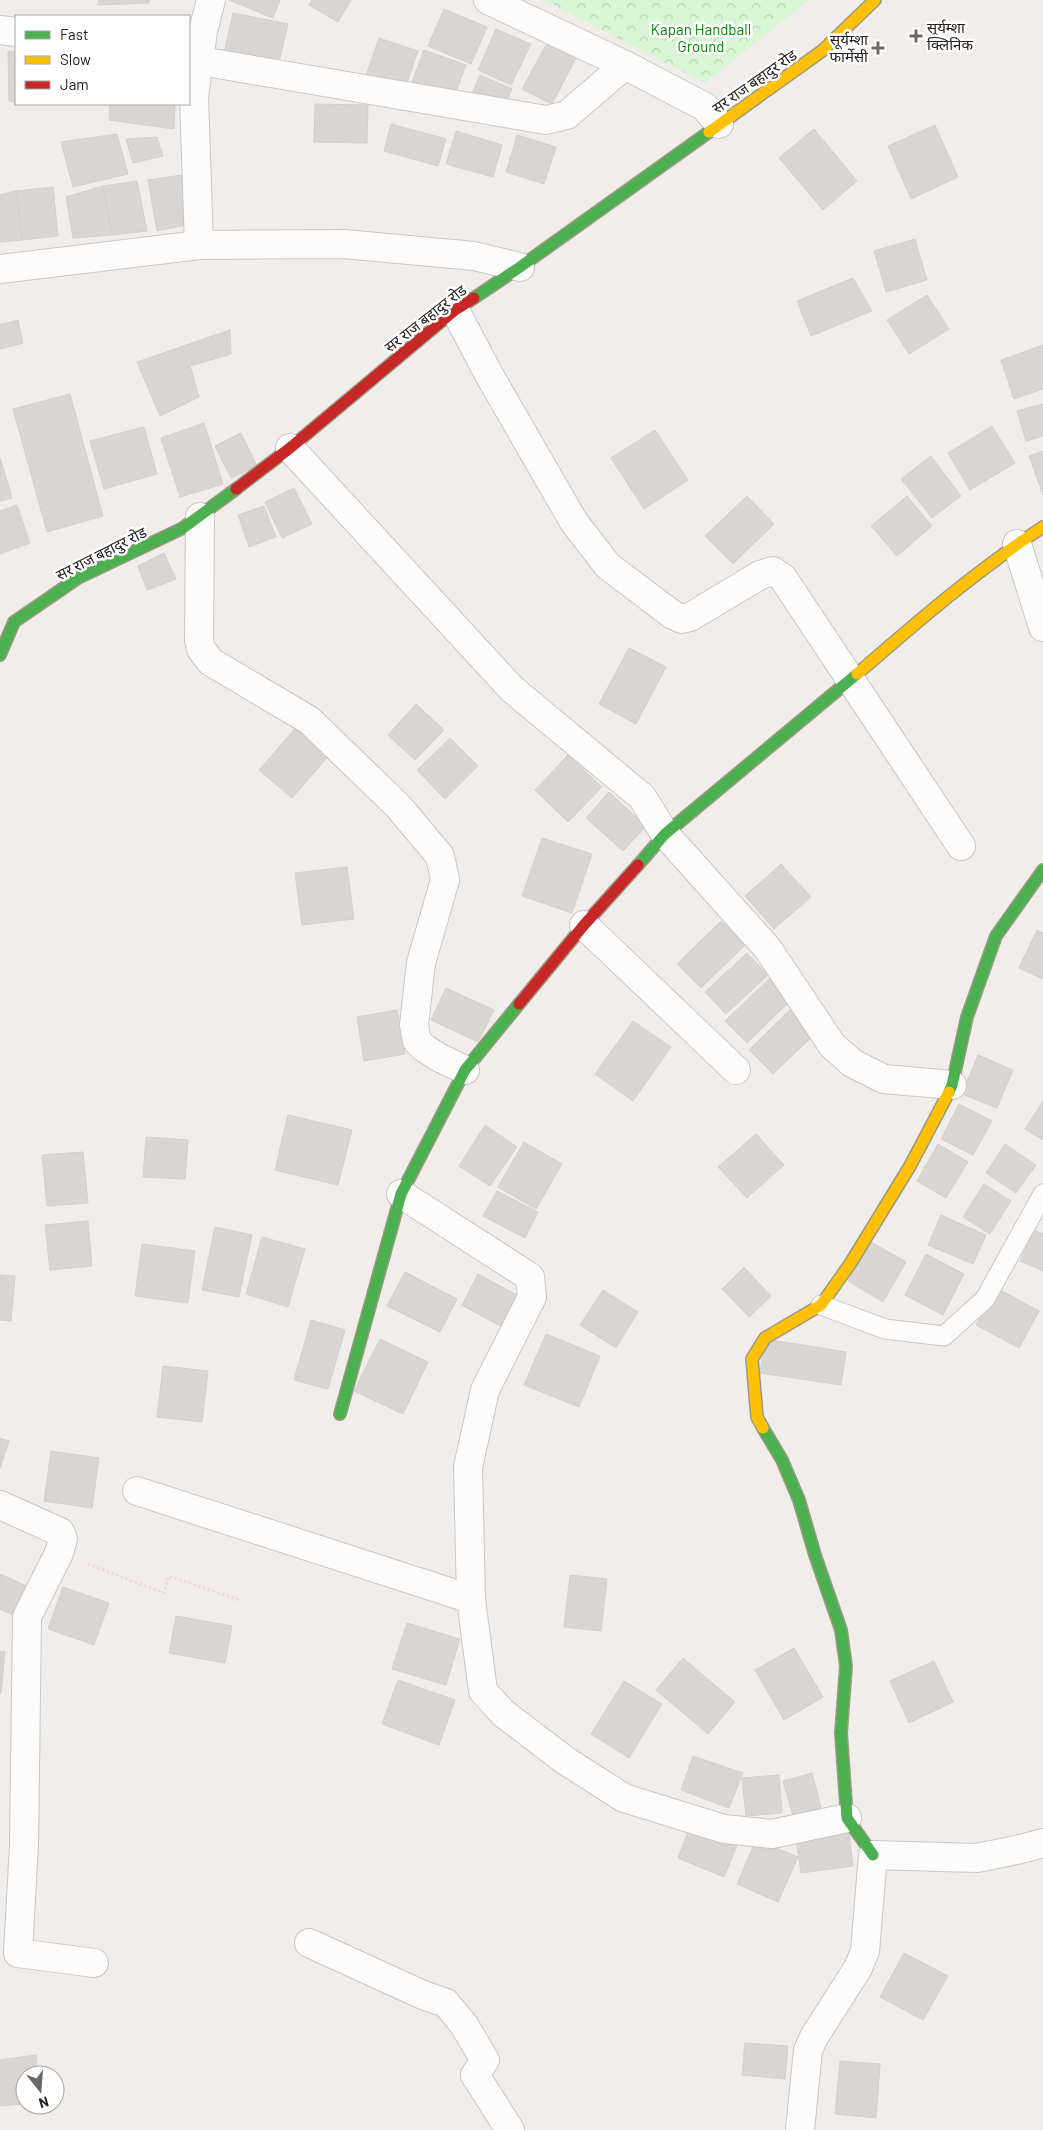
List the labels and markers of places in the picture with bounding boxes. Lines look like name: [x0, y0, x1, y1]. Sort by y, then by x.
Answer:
place label: सूर्यम्शा क्लिनिक: [927, 18, 973, 53]
marker: सूर्यम्शा क्लिनिक: [909, 29, 923, 43]
place label: सूर्यम्शा फार्मेसी: [830, 30, 869, 65]
marker: सूर्यम्शा फार्मेसी: [872, 42, 884, 54]

